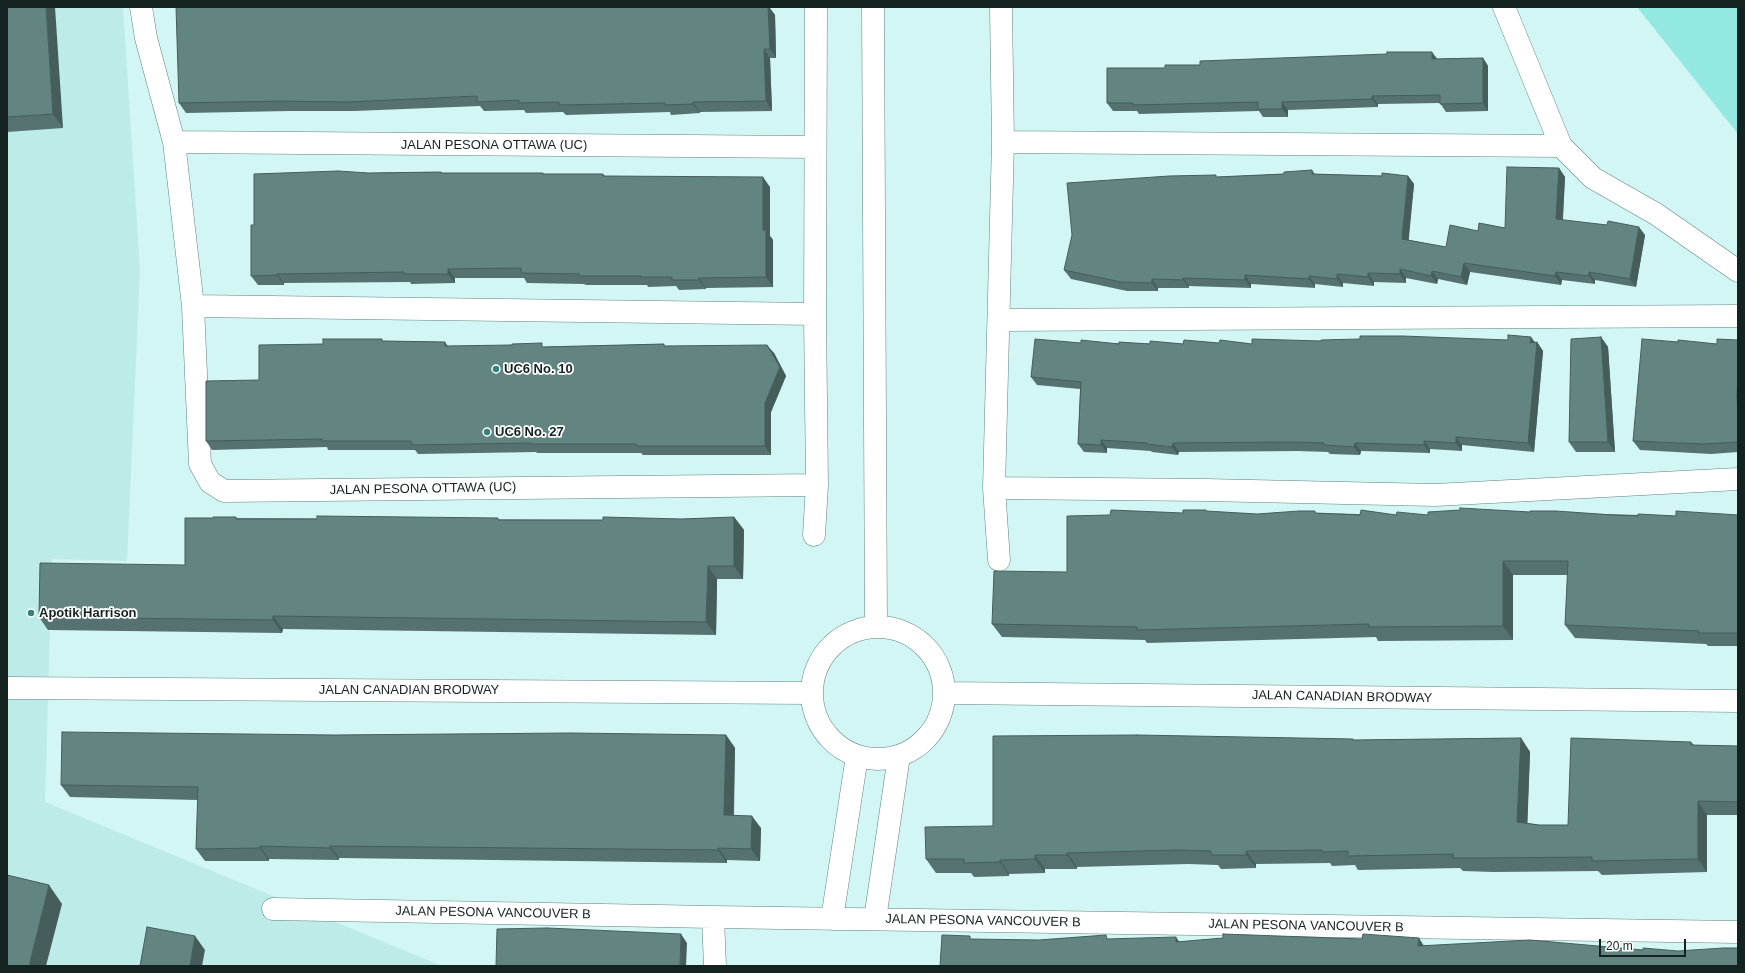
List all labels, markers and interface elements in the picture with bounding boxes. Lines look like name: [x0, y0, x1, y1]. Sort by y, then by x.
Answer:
street label: JALAN PESONA OTTAWA (UC): [401, 137, 587, 153]
place label: UC6 No. 10: [504, 361, 573, 377]
marker: UC6 No. 10: [491, 364, 501, 374]
place label: UC6 No. 27: [495, 424, 564, 440]
marker: UC6 No. 27: [482, 427, 492, 437]
street label: JALAN PESONA OTTAWA (UC): [330, 480, 516, 498]
place label: Apotik Harrison: [39, 605, 137, 621]
marker: Apotik Harrison: [26, 608, 36, 618]
street label: JALAN CANADIAN BRODWAY: [319, 682, 499, 698]
street label: JALAN CANADIAN BRODWAY: [1252, 688, 1432, 706]
street label: JALAN PESONA VANCOUVER B: [395, 903, 591, 923]
street label: JALAN PESONA VANCOUVER B: [885, 911, 1081, 931]
street label: JALAN PESONA VANCOUVER B: [1208, 916, 1404, 936]
scale bar: [1601, 931, 1688, 957]
text: 20 m: [1606, 939, 1633, 953]

